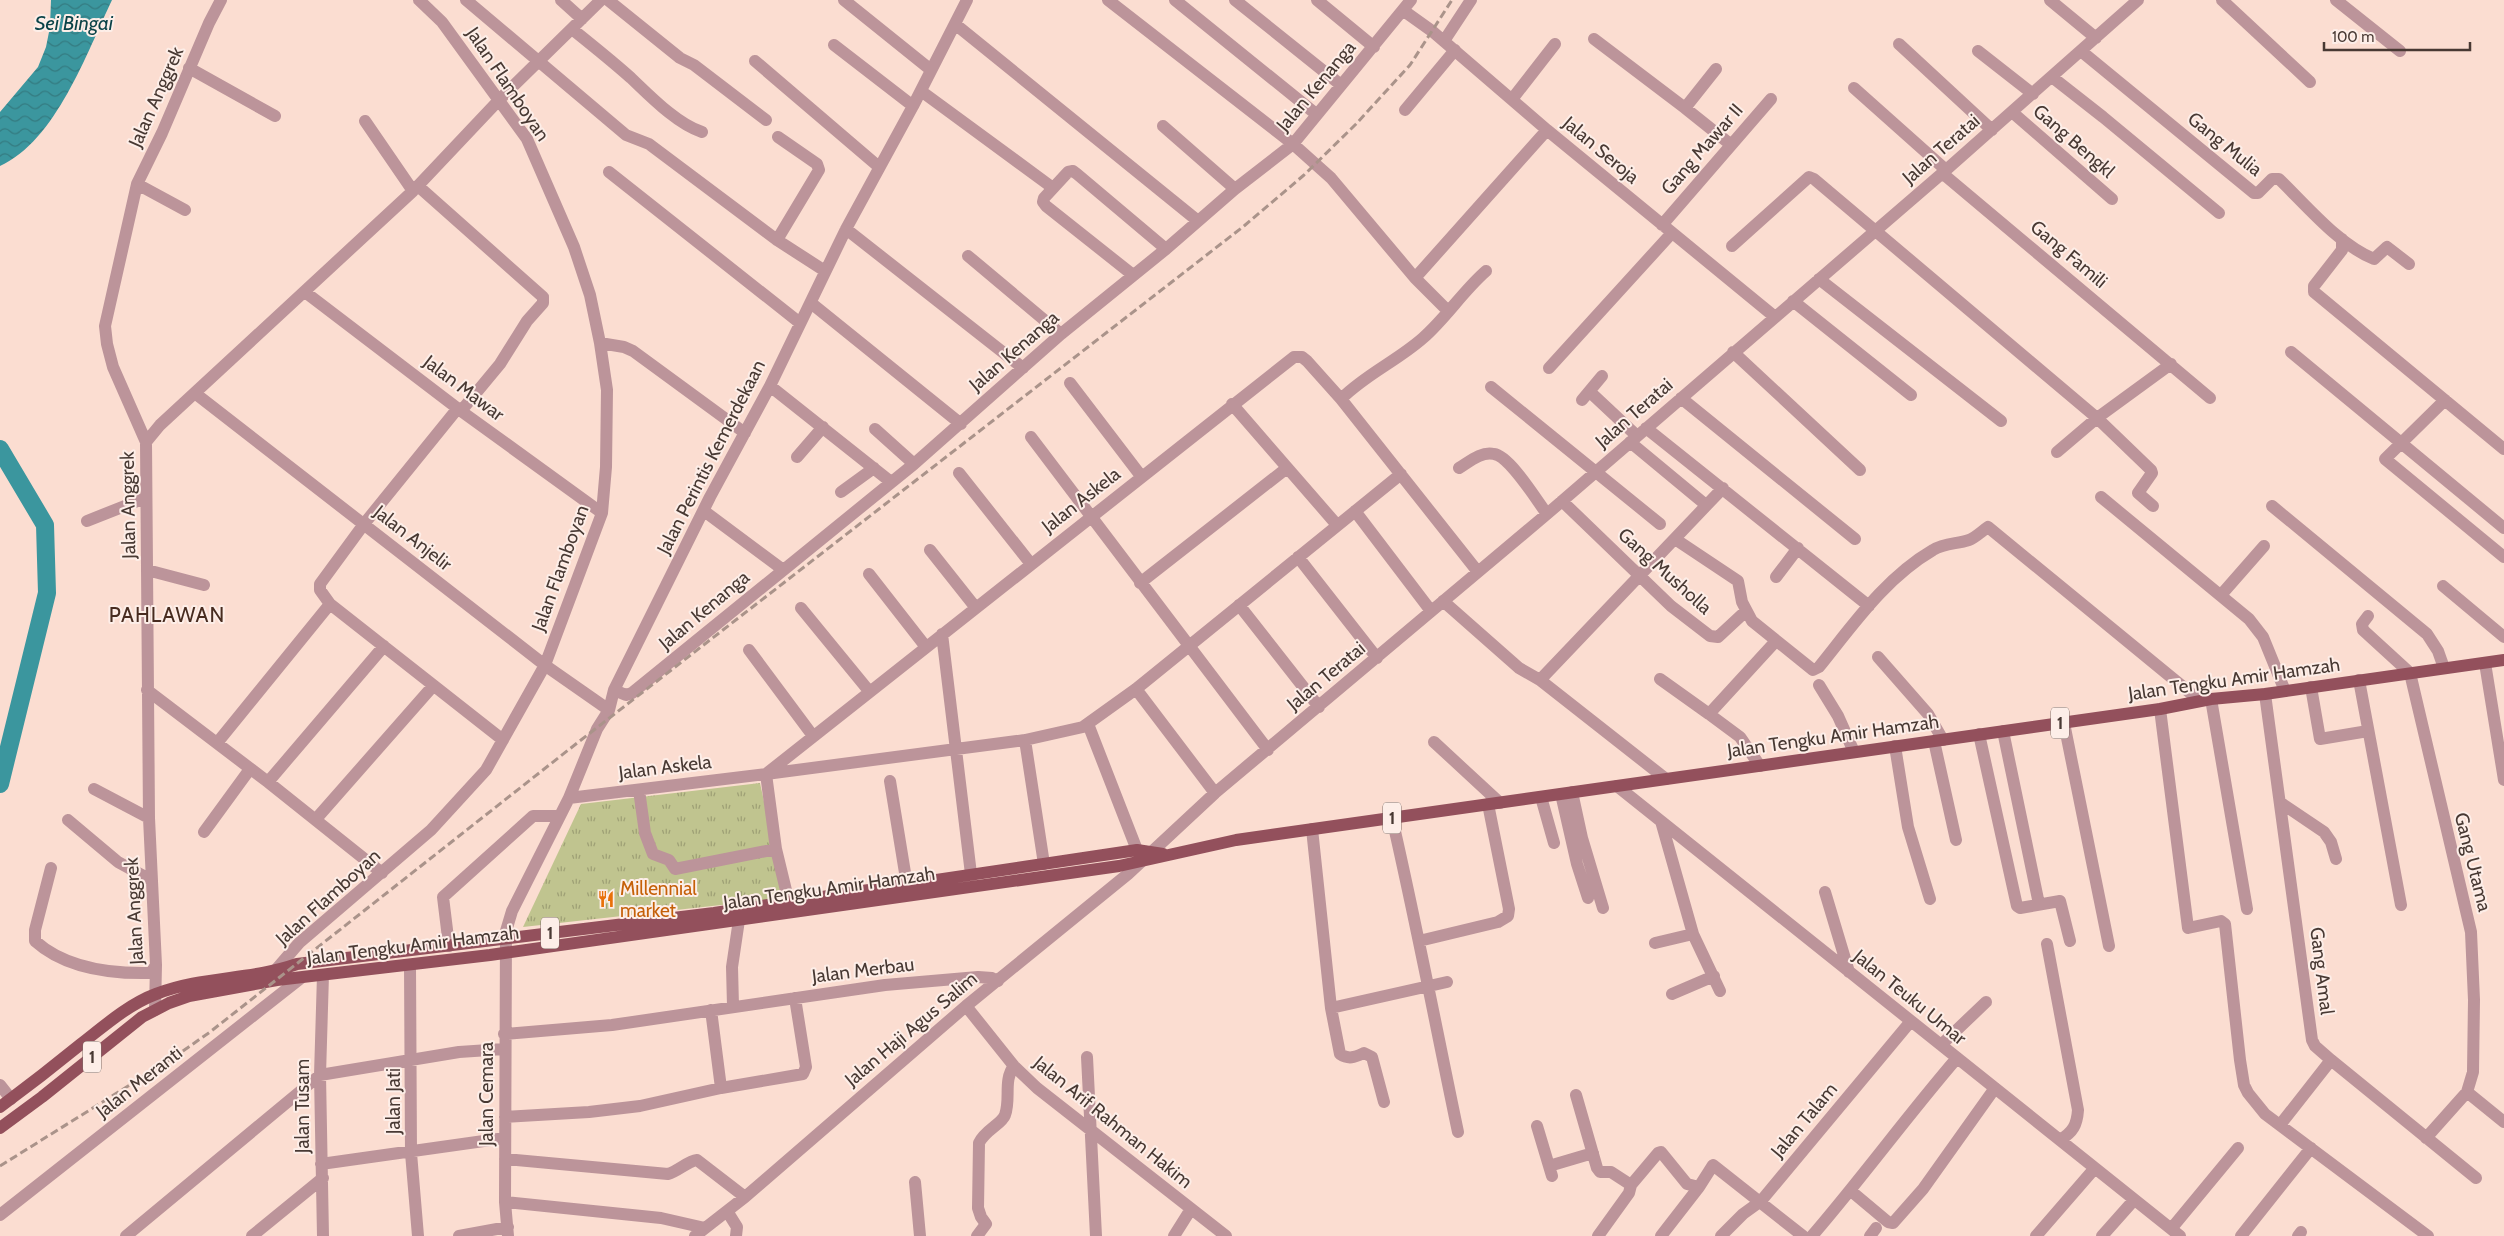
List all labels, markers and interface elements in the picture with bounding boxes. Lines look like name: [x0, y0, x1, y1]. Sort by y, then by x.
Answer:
water label: Sei Bingai: [35, 11, 114, 35]
scale bar: [2324, 20, 2470, 52]
street label: Jalan Flamboyan: [461, 22, 555, 145]
text: 100 m: [2332, 28, 2374, 46]
street label: Jalan Kenanga: [1271, 36, 1361, 137]
street label: Jalan Anggrek: [123, 43, 189, 152]
street label: Gang Mawar II: [1656, 99, 1748, 199]
street label: Gang Bengkl: [2029, 99, 2120, 183]
street label: Gang Mulia: [2183, 107, 2267, 181]
street label: Jalan Teratai: [1897, 109, 1984, 189]
street label: Jalan Seroja: [1557, 111, 1644, 189]
street label: Gang Famili: [2026, 215, 2112, 293]
street label: Jalan Kenanga: [964, 306, 1063, 397]
street label: Jalan Mawar: [418, 350, 509, 426]
street label: Jalan Perintis Kemerdekaan: [651, 356, 770, 559]
street label: Jalan Teratai: [1590, 373, 1677, 453]
street label: Jalan Anggrek: [116, 451, 140, 560]
street label: Jalan Askela: [1036, 462, 1125, 538]
street label: Jalan Anjelir: [369, 500, 457, 576]
street label: Jalan Flamboyan: [526, 502, 593, 635]
street label: Gang Musholla: [1613, 523, 1717, 619]
street label: Jalan Kenanga: [653, 565, 754, 655]
district label: PAHLAWAN: [109, 602, 225, 627]
street label: Jalan Teratai: [1281, 637, 1370, 716]
street label: Jalan Tengku Amir Hamzah: [2126, 653, 2341, 705]
road number: 1: [2051, 708, 2069, 738]
street label: Jalan Tengku Amir Hamzah: [1725, 710, 1940, 762]
street label: Jalan Askela: [616, 750, 713, 784]
road number: 1: [1383, 802, 1401, 834]
street label: Gang Utama: [2450, 810, 2496, 914]
street label: Jalan Flamboyan: [270, 844, 385, 951]
street label: Jalan Anggrek: [120, 856, 148, 966]
street label: Jalan Tengku Amir Hamzah: [721, 862, 936, 914]
place label: Millennial market: [620, 877, 697, 922]
restaurant icon: Millennial market: [596, 889, 616, 909]
road number: 1: [541, 918, 559, 948]
street label: Jalan Tengku Amir Hamzah: [305, 921, 520, 970]
street label: Gang Amal: [2305, 926, 2339, 1017]
street label: Jalan Teuku Umar: [1848, 944, 1971, 1050]
street label: Jalan Merbau: [810, 952, 915, 988]
street label: Jalan Haji Agus Salim: [839, 967, 982, 1092]
street label: Jalan Meranti: [91, 1041, 187, 1123]
road number: 1: [83, 1042, 101, 1072]
street label: Jalan Cemara: [475, 1042, 498, 1147]
street label: Jalan Arif Rahman Hakim: [1028, 1050, 1197, 1193]
street label: Jalan Tusam: [291, 1059, 314, 1154]
street label: Jalan Jati: [382, 1068, 405, 1135]
street label: Jalan Talam: [1765, 1078, 1842, 1163]

